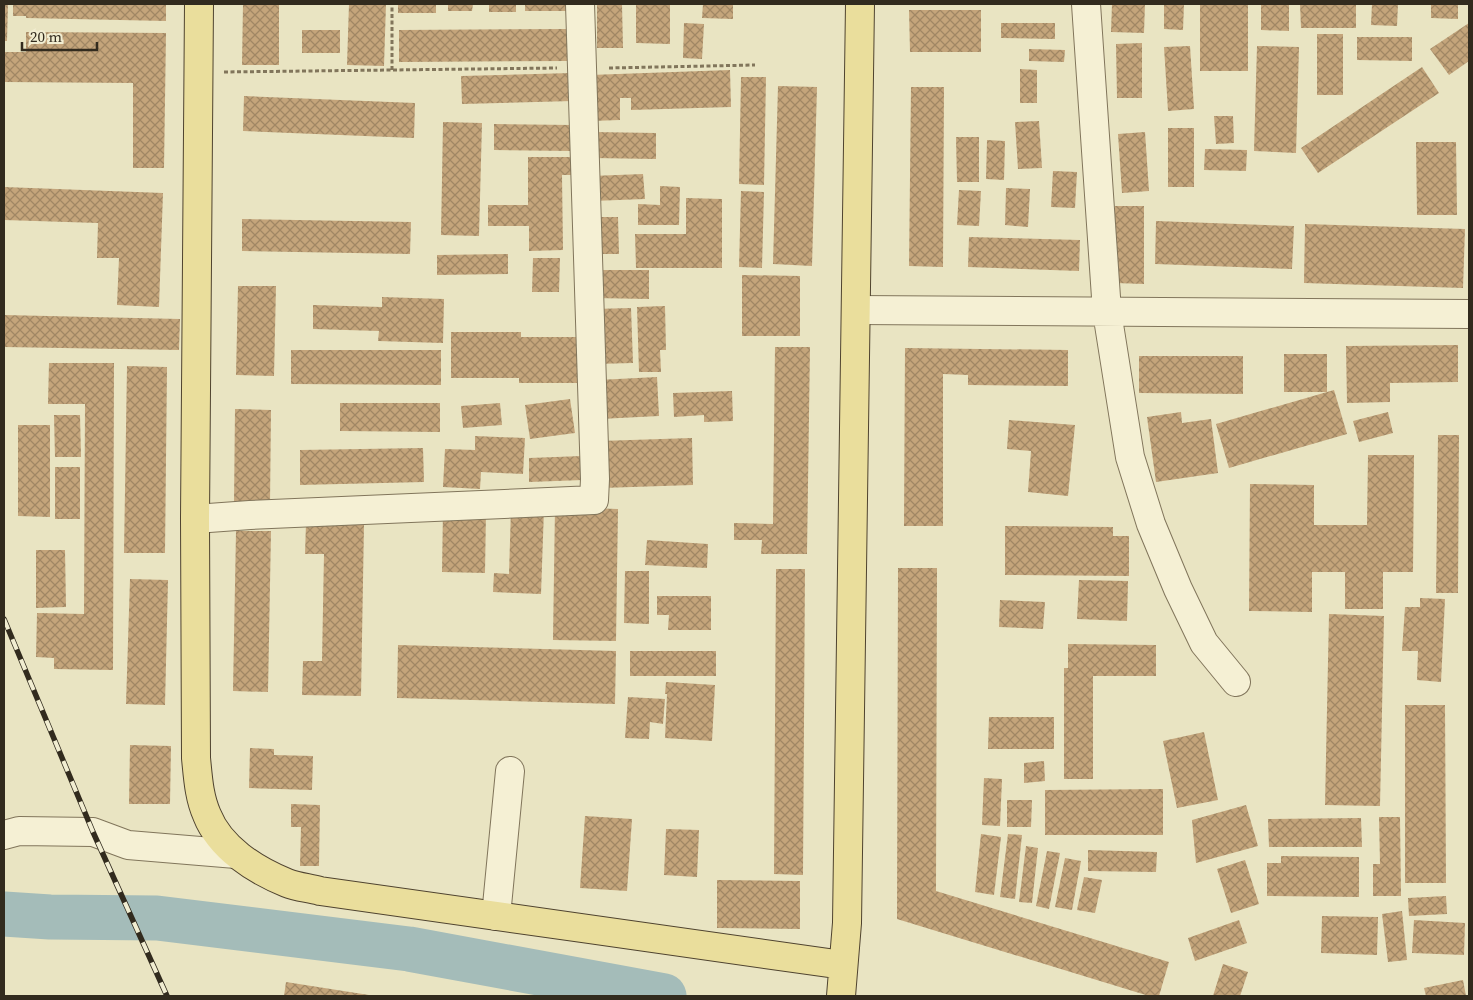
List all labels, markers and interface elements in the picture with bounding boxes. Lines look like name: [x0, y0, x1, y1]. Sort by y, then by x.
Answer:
scale bar: [22, 20, 98, 52]
text: 20 m: [30, 26, 62, 47]

